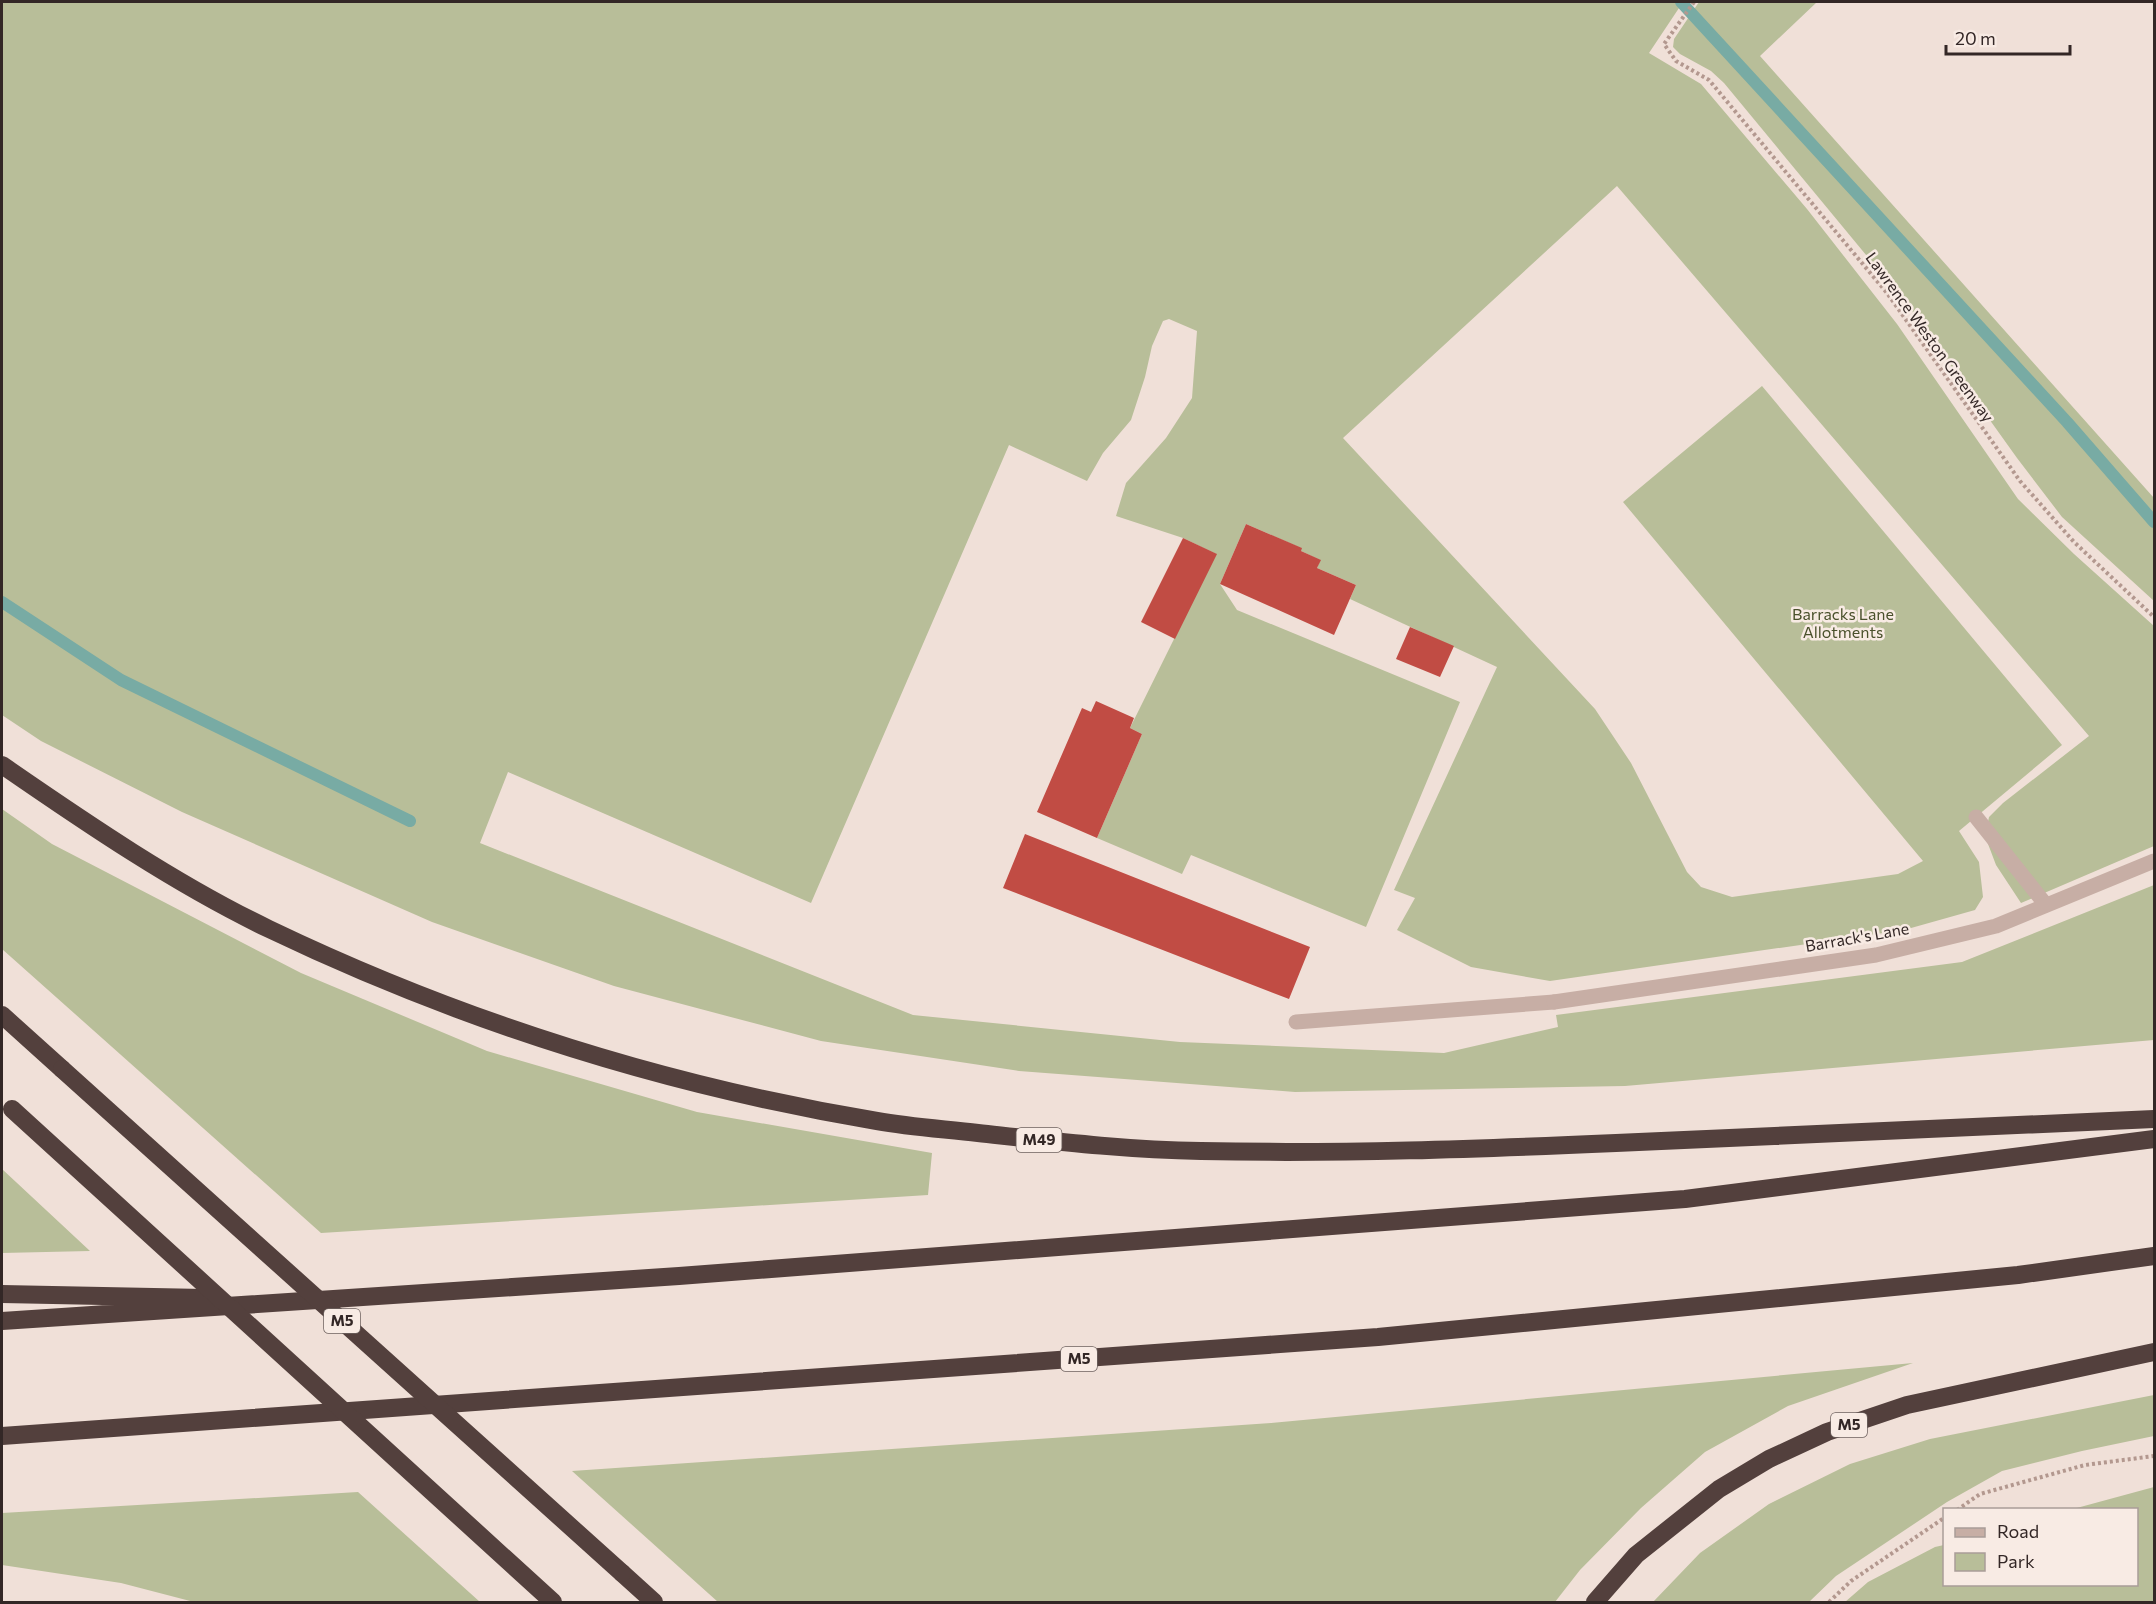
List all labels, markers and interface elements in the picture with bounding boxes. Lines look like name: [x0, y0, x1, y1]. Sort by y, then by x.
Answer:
scale bar: [1946, 18, 2070, 56]
text: 20 m: [1955, 27, 1996, 49]
street label: Lawrence Weston Greenway: [1862, 248, 1998, 425]
park label: Barracks Lane Allotments: [1792, 604, 1894, 641]
street label: Barrack's Lane: [1804, 918, 1910, 955]
road number: M49: [1016, 1128, 1062, 1152]
road number: M5: [324, 1309, 360, 1333]
road number: M5: [1061, 1347, 1097, 1371]
road number: M5: [1831, 1413, 1867, 1437]
legend: [1943, 1508, 2138, 1586]
text: Road: [1997, 1520, 2039, 1542]
text: Park: [1997, 1550, 2035, 1572]

